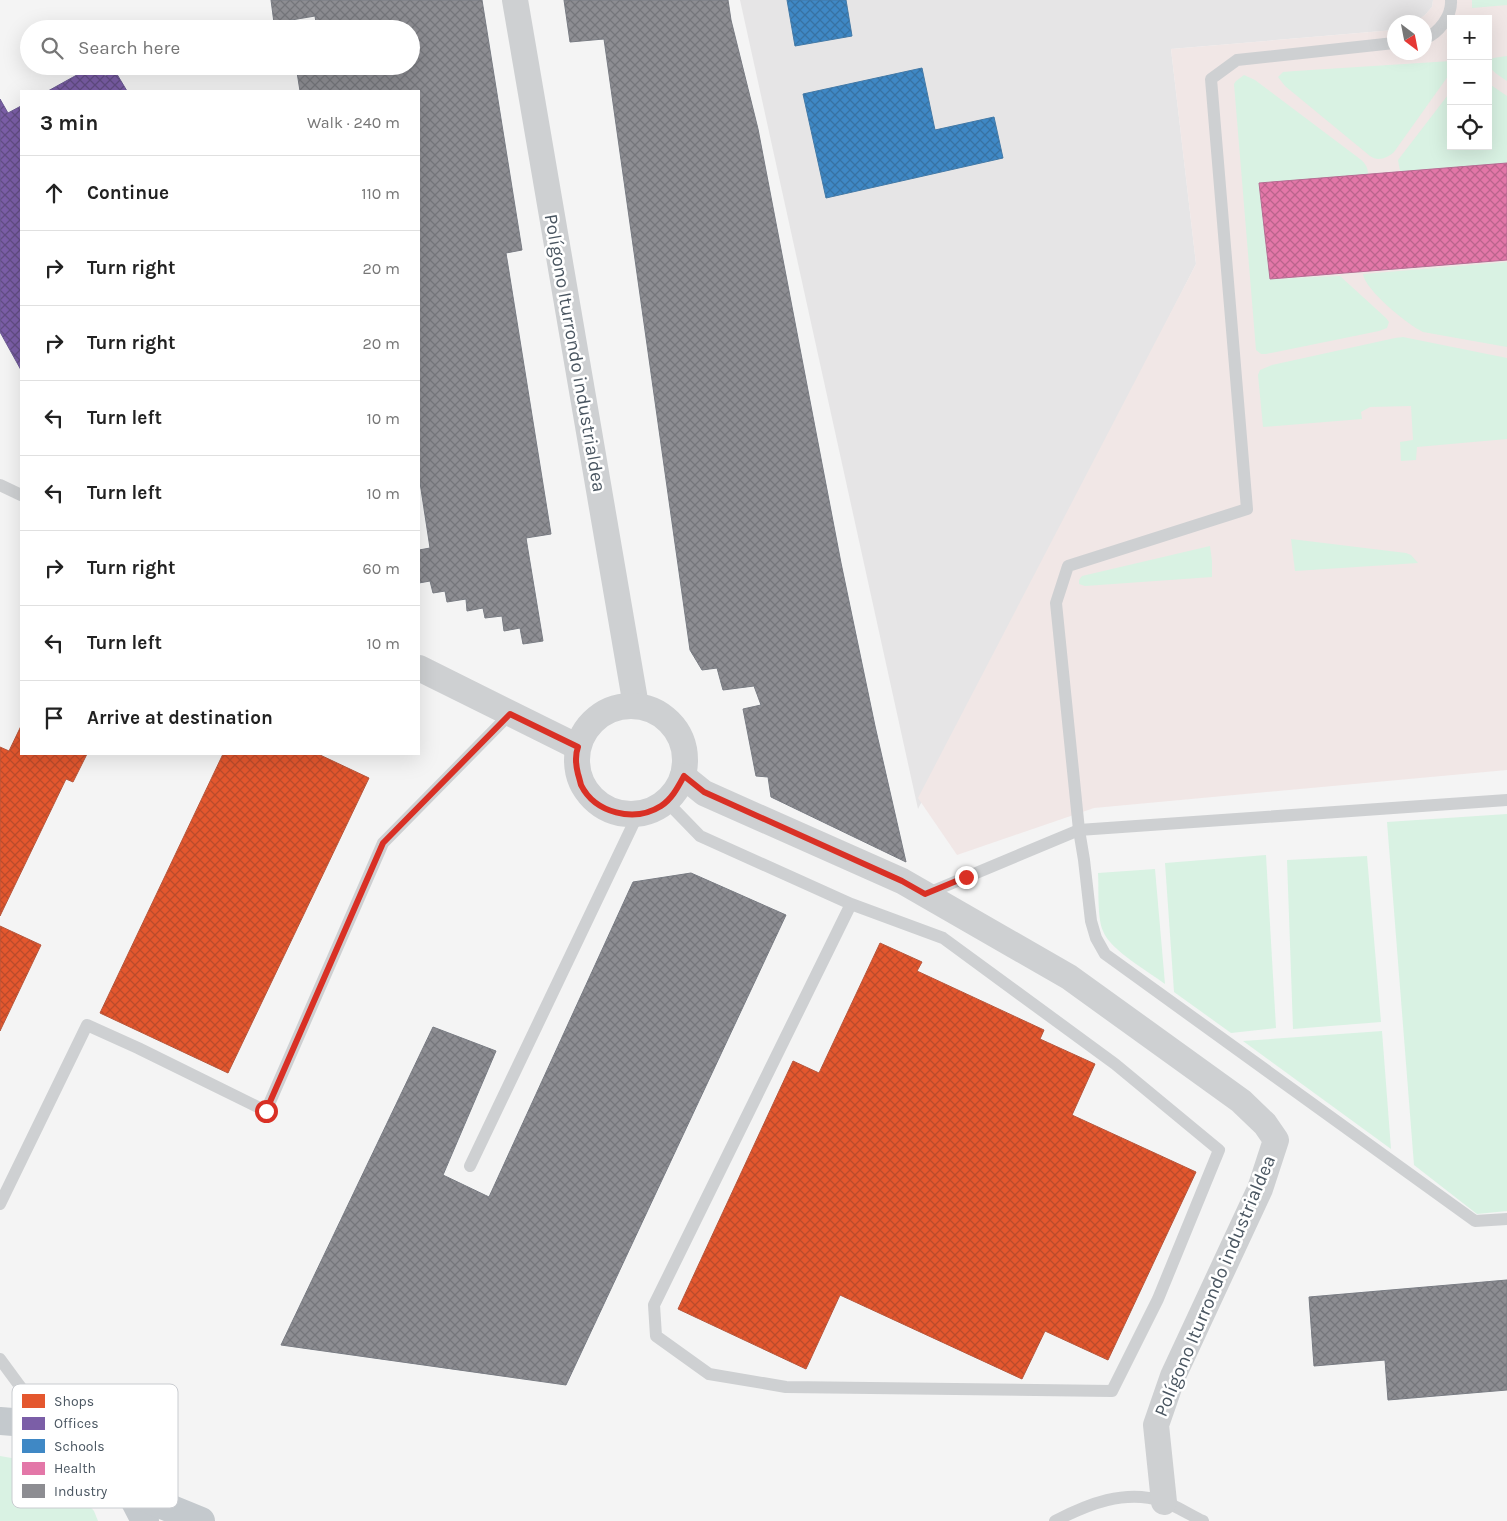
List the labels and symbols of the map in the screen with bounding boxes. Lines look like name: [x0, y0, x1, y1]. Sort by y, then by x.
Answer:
north arrow: [1387, 15, 1432, 60]
street label: Polígono Iturrondo industrialdea: [540, 212, 610, 494]
route end: [955, 866, 978, 889]
route start: [255, 1100, 278, 1123]
street label: Polígono Iturrondo industrialdea: [1150, 1152, 1280, 1420]
legend: [12, 1384, 178, 1508]
text: Shops: [54, 1393, 94, 1410]
text: Offices: [54, 1415, 99, 1432]
text: Schools: [54, 1438, 105, 1455]
text: Health: [54, 1460, 96, 1477]
text: Industry: [54, 1483, 108, 1500]

